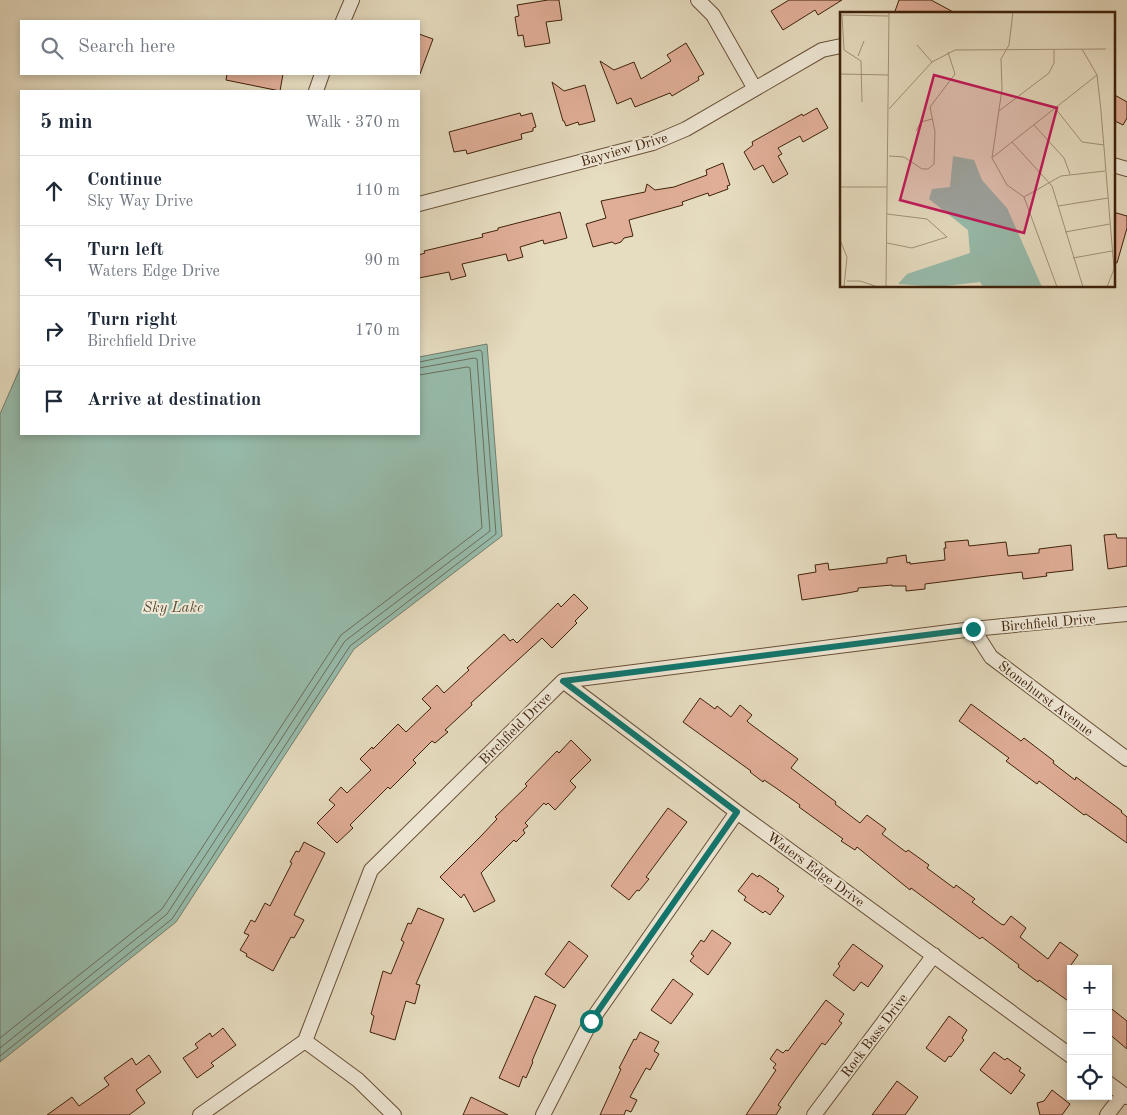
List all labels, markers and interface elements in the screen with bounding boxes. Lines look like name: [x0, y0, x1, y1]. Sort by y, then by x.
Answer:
inset map: [840, 12, 1114, 288]
search box: [20, 20, 420, 75]
icon: search: [38, 34, 66, 62]
text: Search here: [78, 38, 175, 57]
text: 5 min: [40, 112, 93, 133]
text: Walk · 370 m: [305, 115, 400, 131]
street label: Bayview Drive: [579, 131, 669, 169]
text: Continue: [87, 171, 162, 190]
icon: ahead: [40, 177, 68, 205]
text: 110 m: [355, 183, 400, 199]
text: Sky Way Drive: [87, 194, 193, 210]
text: Turn left: [87, 241, 164, 260]
icon: left: [40, 247, 68, 275]
text: 90 m: [364, 253, 400, 269]
text: Waters Edge Drive: [87, 264, 220, 280]
text: Turn right: [87, 311, 177, 330]
icon: right: [40, 317, 68, 345]
text: 170 m: [355, 323, 400, 339]
text: Birchfield Drive: [87, 334, 196, 350]
icon: arrive: [40, 387, 68, 415]
text: Arrive at destination: [87, 391, 261, 410]
water label: Sky Lake: [143, 601, 203, 616]
street label: Birchfield Drive: [1000, 612, 1096, 634]
route end: [962, 618, 985, 641]
street label: Stonehurst Avenue: [995, 659, 1095, 739]
street label: Birchfield Drive: [477, 690, 554, 767]
street label: Waters Edge Drive: [764, 830, 867, 910]
map controls: [1067, 965, 1112, 1100]
button: +: [1067, 965, 1112, 1010]
street label: Rock Bass Drive: [839, 991, 911, 1080]
route start: [580, 1010, 603, 1033]
button: −: [1067, 1010, 1112, 1055]
button: locate: [1067, 1055, 1112, 1100]

